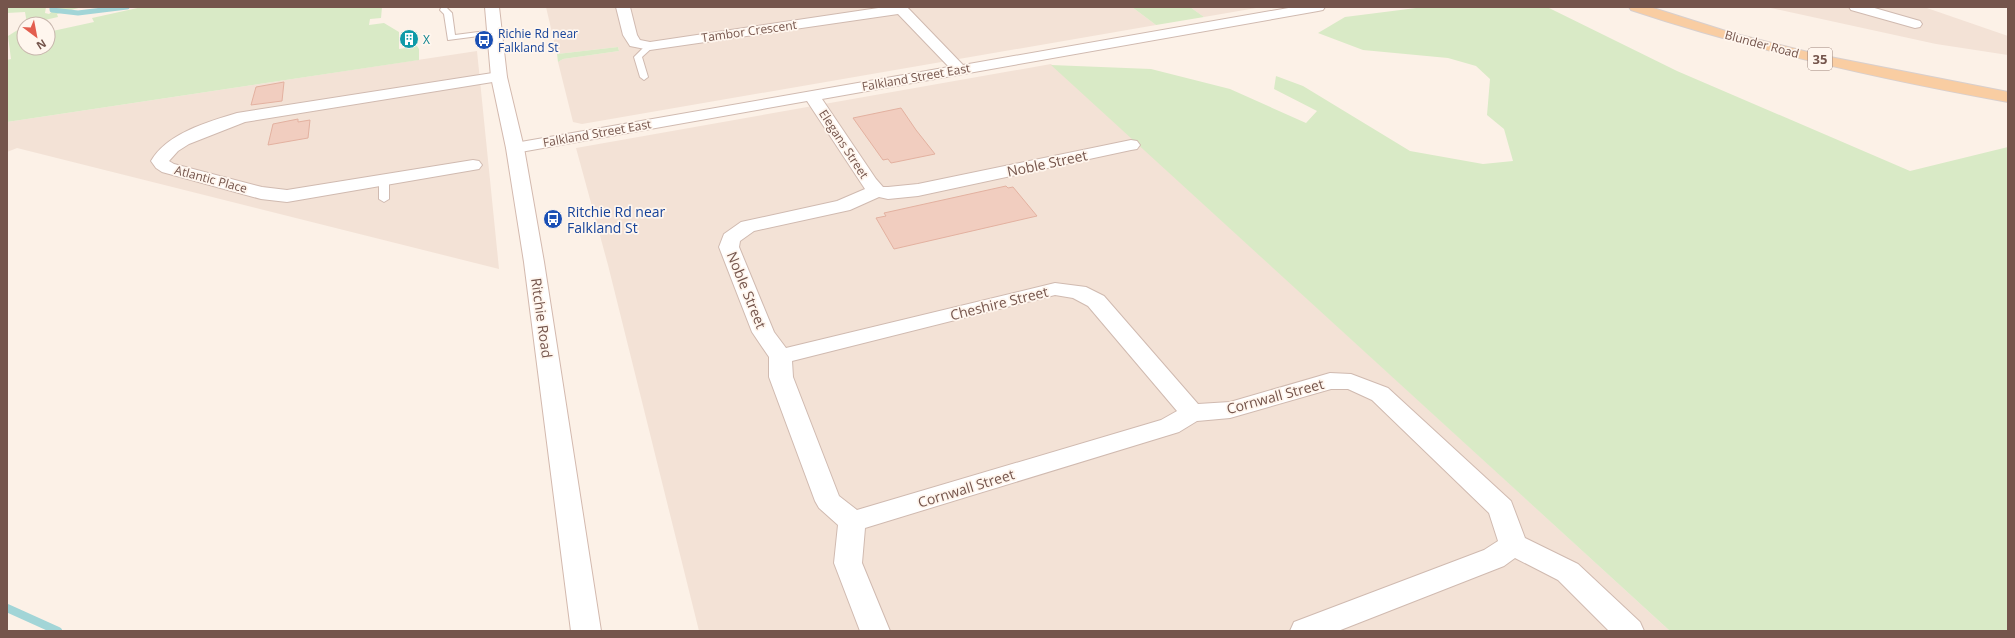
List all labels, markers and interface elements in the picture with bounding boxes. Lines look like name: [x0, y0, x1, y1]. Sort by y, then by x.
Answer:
north arrow: [16, 16, 56, 56]
street label: Tambor Crescent: [700, 16, 798, 46]
place label: Richie Rd near Falkland St: [498, 25, 578, 56]
street label: Blunder Road: [1723, 26, 1801, 62]
building icon: X: [398, 28, 420, 50]
bus stop icon: Richie Rd near Falkland St: [473, 29, 495, 51]
place label: X: [423, 31, 430, 48]
text: N: [34, 36, 49, 54]
road number: 35: [1808, 48, 1832, 70]
street label: Falkland Street East: [861, 59, 971, 95]
street label: Elegans Street: [815, 106, 873, 182]
street label: Falkland Street East: [542, 115, 652, 151]
street label: Noble Street: [1005, 145, 1089, 181]
street label: Atlantic Place: [173, 161, 249, 197]
place label: Ritchie Rd near Falkland St: [567, 202, 666, 237]
bus stop icon: Ritchie Rd near Falkland St: [542, 208, 564, 230]
street label: Noble Street: [723, 249, 771, 331]
street label: Ritchie Road: [527, 277, 557, 359]
street label: Cheshire Street: [948, 282, 1050, 324]
street label: Cornwall Street: [1224, 374, 1326, 418]
street label: Cornwall Street: [915, 464, 1017, 512]

